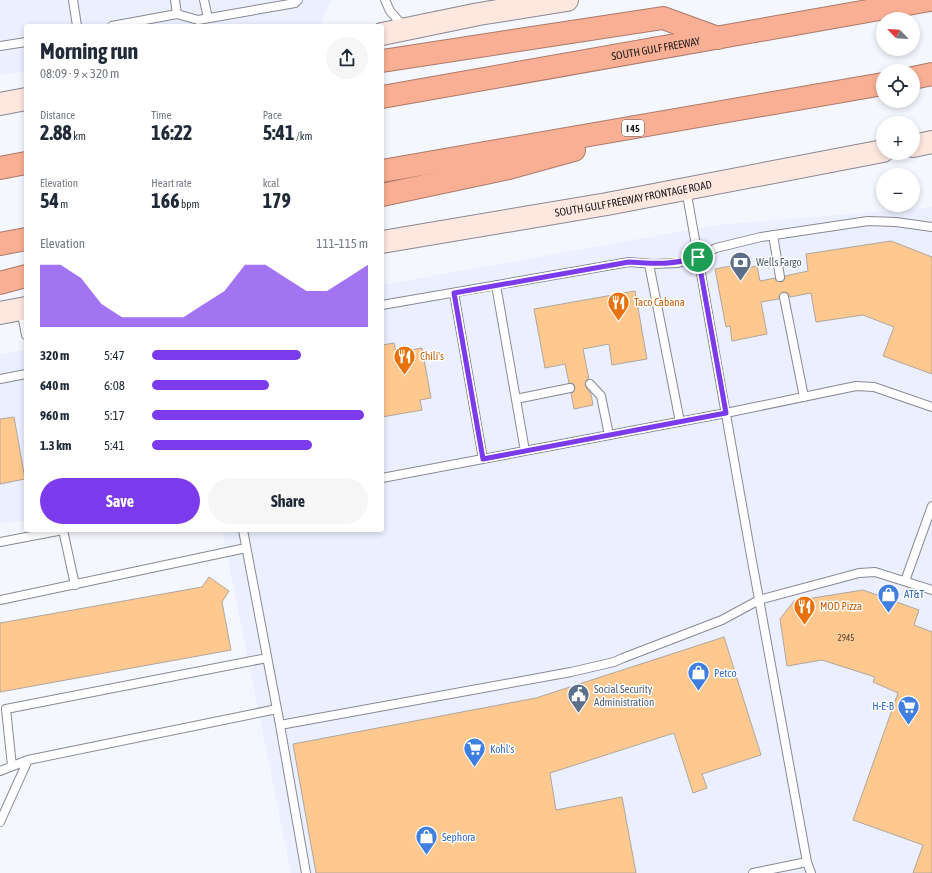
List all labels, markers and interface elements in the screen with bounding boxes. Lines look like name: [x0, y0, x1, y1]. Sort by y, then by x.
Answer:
north arrow: [876, 12, 920, 56]
map controls: [876, 12, 920, 212]
street label: SOUTH GULF FREEWAY: [611, 35, 701, 62]
button: share: [326, 37, 368, 79]
text: Morning run: [40, 38, 138, 64]
button: locate: [876, 64, 920, 108]
text: 08:09 · 9 × 320 m: [40, 66, 119, 81]
text: Distance: [40, 109, 75, 121]
text: Time: [151, 109, 171, 121]
text: Pace: [263, 109, 282, 121]
button: +: [876, 116, 920, 160]
road number: I 45: [622, 120, 644, 136]
text: 2.88: [40, 121, 72, 144]
text: 16:22: [151, 121, 193, 144]
text: 5:41: [263, 121, 294, 144]
text: km: [72, 130, 86, 142]
text: /km: [294, 130, 312, 142]
button: −: [876, 168, 920, 212]
text: Elevation: [40, 177, 78, 189]
text: Heart rate: [151, 177, 192, 189]
text: kcal: [263, 177, 279, 189]
street label: SOUTH GULF FREEWAY FRONTAGE ROAD: [554, 178, 713, 219]
text: 54: [40, 189, 59, 212]
text: 166: [151, 189, 180, 212]
text: 179: [263, 189, 291, 212]
text: m: [59, 198, 68, 210]
text: bpm: [180, 198, 199, 210]
text: Elevation: [40, 236, 85, 251]
text: 111–115 m: [316, 236, 368, 251]
pin: [681, 240, 715, 274]
icon: arrive: [687, 246, 709, 268]
bank icon: Wells Fargo: [728, 249, 754, 282]
place label: Wells Fargo: [756, 256, 802, 268]
restaurant icon: Taco Cabana: [605, 289, 631, 322]
place label: Taco Cabana: [634, 296, 685, 308]
restaurant icon: Chili's: [391, 343, 417, 376]
text: 320 m: [40, 348, 69, 363]
text: 5:47: [104, 348, 125, 363]
place label: Chili's: [420, 350, 444, 362]
text: 640 m: [40, 378, 69, 393]
text: 6:08: [104, 378, 125, 393]
text: 960 m: [40, 408, 69, 423]
text: 5:17: [104, 408, 125, 423]
text: 1.3 km: [40, 438, 71, 453]
text: 5:41: [104, 438, 125, 453]
button: Save: [40, 478, 200, 524]
button: Share: [208, 478, 368, 524]
shop icon: AT&T: [876, 581, 902, 614]
place label: AT&T: [904, 588, 924, 600]
restaurant icon: MOD Pizza: [791, 593, 817, 626]
place label: MOD Pizza: [820, 600, 862, 612]
house number: 2945: [838, 633, 854, 643]
shop icon: Petco: [686, 660, 712, 693]
place label: Petco: [714, 667, 737, 679]
public building icon: Social Security Administration: [565, 682, 591, 715]
place label: Social Security Administration: [594, 683, 654, 708]
supermarket icon: H-E-B: [896, 693, 922, 726]
place label: H-E-B: [872, 700, 895, 712]
supermarket icon: Kohl's: [462, 736, 488, 769]
place label: Kohl's: [490, 743, 514, 755]
shop icon: Sephora: [414, 824, 440, 857]
place label: Sephora: [442, 831, 475, 843]

